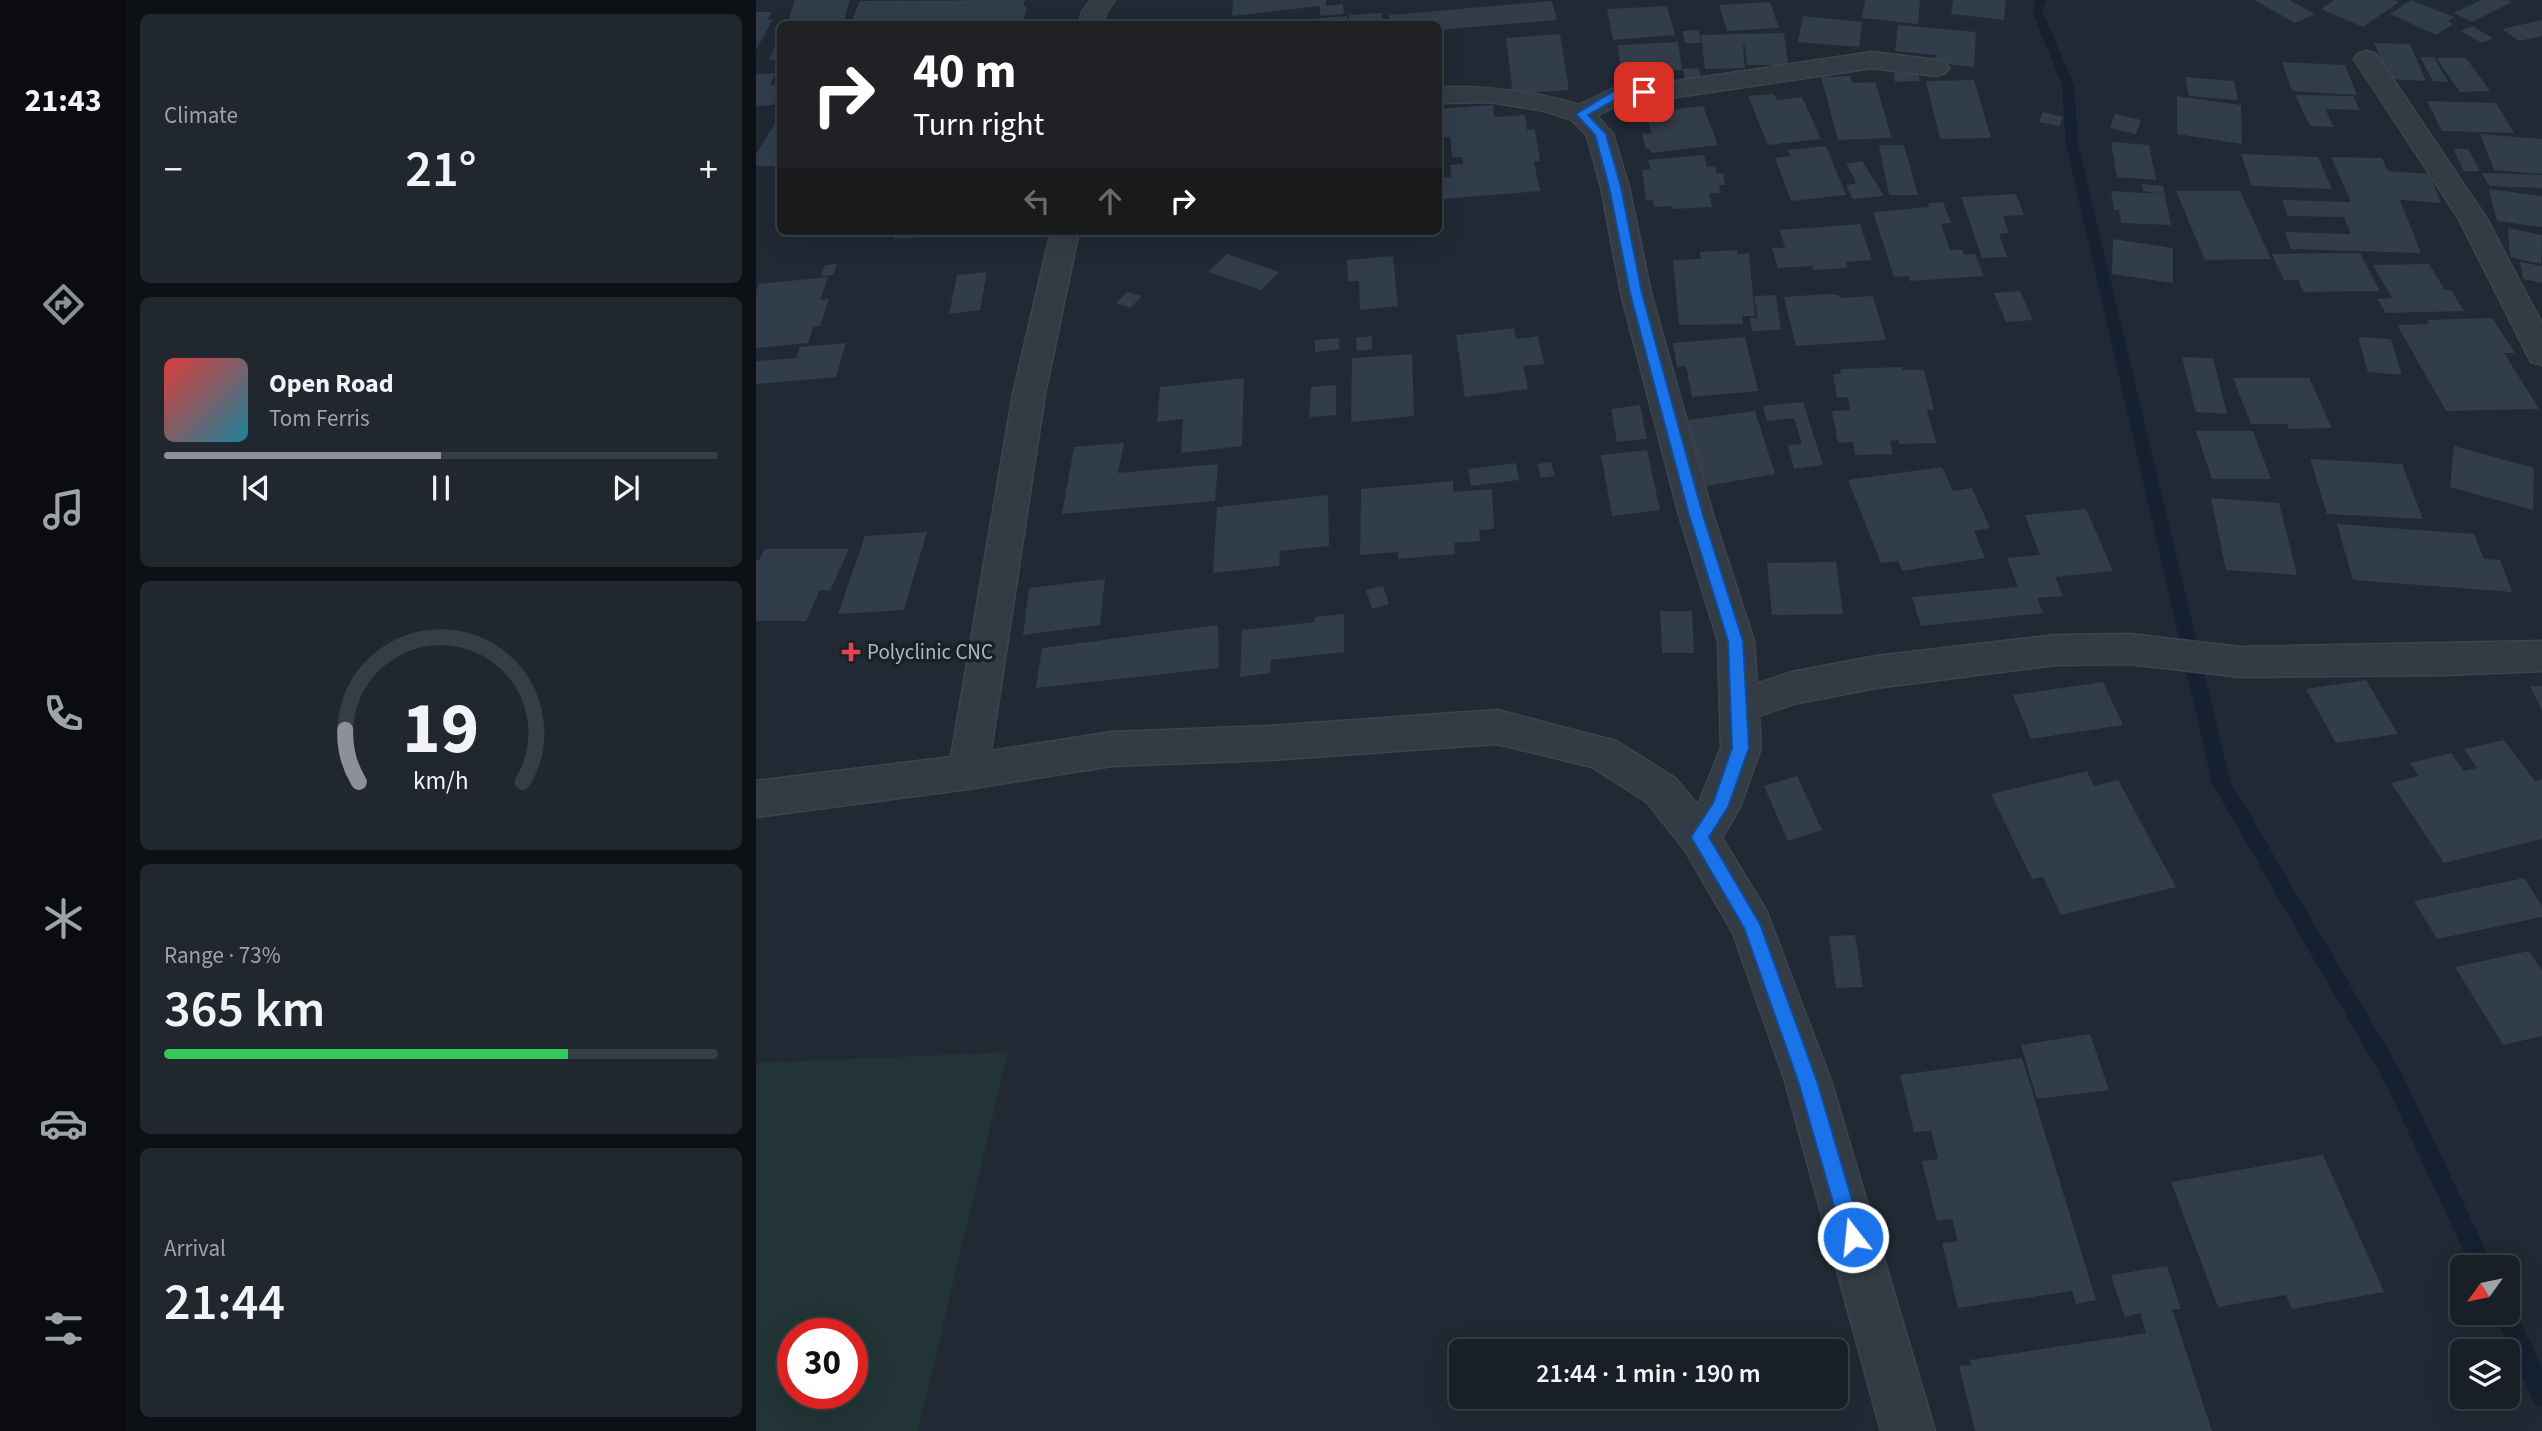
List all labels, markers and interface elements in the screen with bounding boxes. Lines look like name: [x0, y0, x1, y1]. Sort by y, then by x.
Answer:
text: 40 m: [913, 37, 1017, 107]
icon: right: [798, 49, 889, 140]
pin: [1614, 62, 1674, 122]
icon: arrive: [1625, 73, 1663, 111]
text: 21:43: [24, 78, 102, 124]
text: Climate: [164, 99, 238, 132]
text: Turn right: [913, 102, 1044, 148]
text: 21°: [405, 133, 477, 207]
text: −: [164, 143, 183, 197]
text: +: [699, 143, 718, 197]
icon: left: [1018, 182, 1056, 220]
icon: ahead: [1091, 182, 1129, 220]
icon: right: [1164, 182, 1202, 220]
icon: directions: [39, 280, 88, 329]
text: Open Road: [269, 365, 394, 402]
text: Tom Ferris: [269, 402, 370, 435]
icon: previous: [237, 469, 275, 507]
icon: pause: [422, 469, 460, 507]
icon: next: [607, 469, 645, 507]
icon: music: [39, 485, 88, 534]
place label: Polyclinic CNC: [867, 637, 993, 667]
marker: Polyclinic CNC: [841, 642, 861, 662]
text: 19: [403, 677, 479, 781]
icon: phone: [39, 689, 88, 738]
text: km/h: [413, 762, 469, 798]
icon: climate: [39, 894, 88, 943]
text: Range · 73%: [164, 939, 281, 972]
text: 365 km: [164, 973, 325, 1047]
icon: car: [39, 1099, 88, 1148]
position arrow: [1816, 1200, 1890, 1274]
text: Arrival: [164, 1232, 226, 1265]
north arrow: [2450, 1255, 2520, 1325]
map controls: [2450, 1255, 2520, 1409]
text: 21:44: [164, 1266, 285, 1340]
icon: filters: [39, 1304, 88, 1353]
speed limit sign: 30: [777, 1318, 868, 1409]
button: layers: [2450, 1339, 2520, 1409]
text: 21:44 · 1 min · 190 m: [1536, 1355, 1761, 1392]

